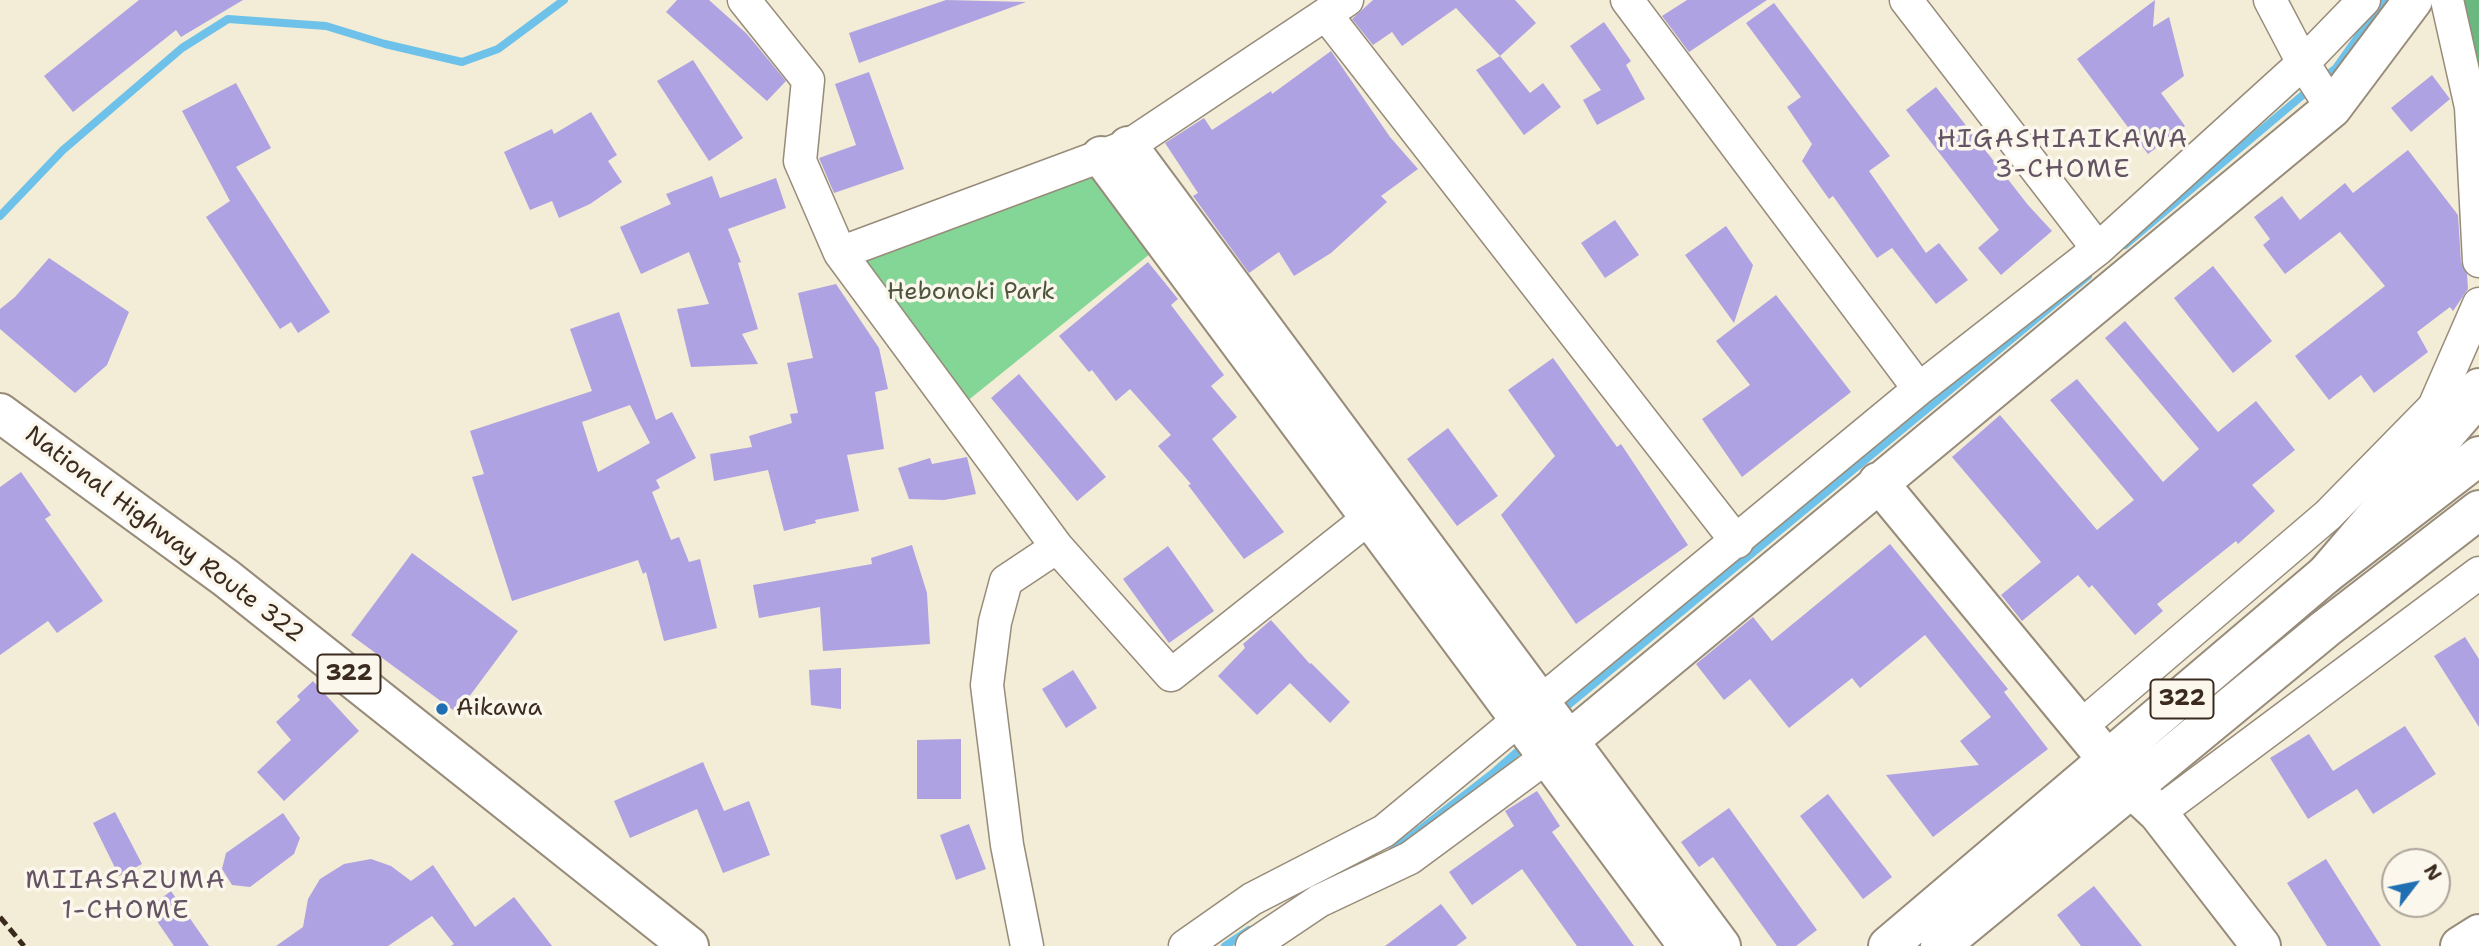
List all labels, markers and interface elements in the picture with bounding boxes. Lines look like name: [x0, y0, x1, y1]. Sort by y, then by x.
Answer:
district label: HIGASHIAIKAWA 3-CHOME: [1939, 124, 2187, 186]
park label: Hebonoki Park: [887, 279, 1055, 307]
street label: National Highway Route 322: [19, 421, 309, 649]
road number: 322: [318, 654, 380, 694]
road number: 322: [2150, 680, 2214, 719]
place label: Aikawa: [456, 695, 542, 723]
marker: Aikawa: [434, 701, 450, 717]
north arrow: [2381, 848, 2451, 918]
text: N: [2418, 860, 2447, 886]
district label: MIIASAZUMA 1-CHOME: [27, 865, 225, 926]

